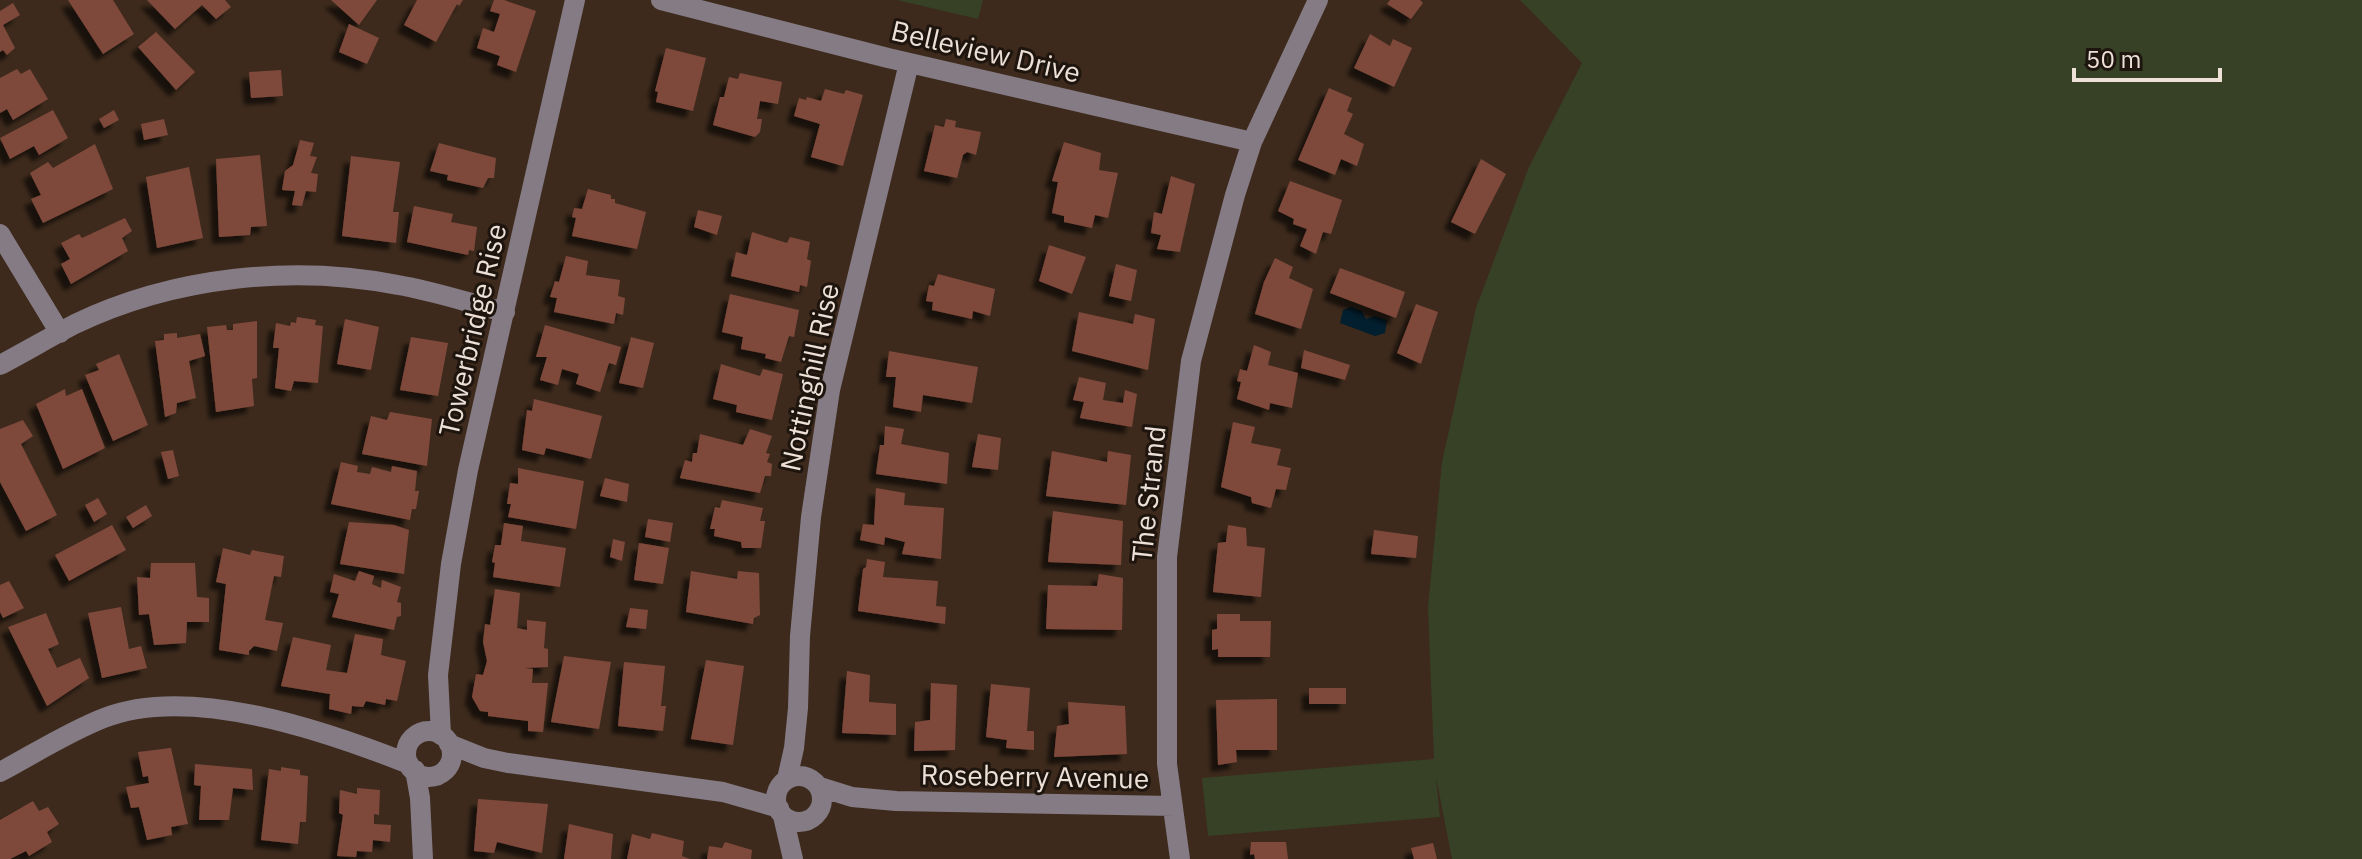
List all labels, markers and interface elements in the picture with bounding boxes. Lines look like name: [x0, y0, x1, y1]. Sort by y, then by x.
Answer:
street label: Belleview Drive: [888, 11, 1084, 91]
scale bar: [2074, 32, 2220, 82]
text: 50 m: [2086, 43, 2141, 75]
street label: Towerbridge Rise: [430, 220, 514, 440]
street label: Nottinghill Rise: [771, 280, 847, 474]
street label: The Strand: [1122, 424, 1174, 564]
street label: Roseberry Avenue: [920, 756, 1150, 796]

